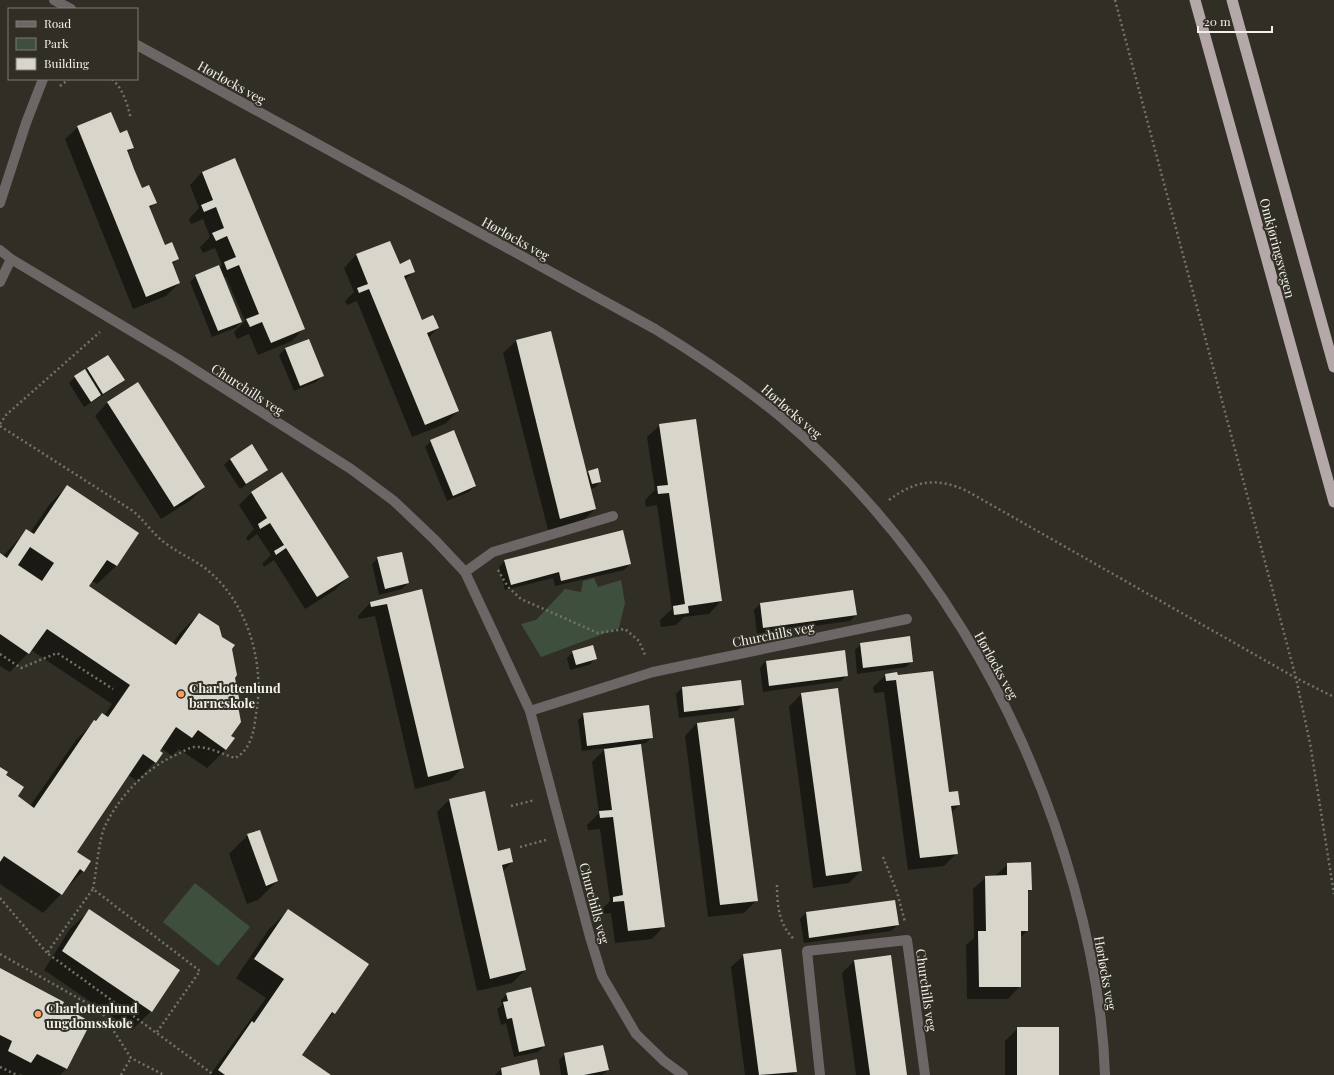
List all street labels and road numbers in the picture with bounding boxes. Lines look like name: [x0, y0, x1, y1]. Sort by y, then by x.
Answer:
street label: Hørløcks veg: [195, 56, 269, 108]
street label: Omkjøringsvegen: [1257, 196, 1300, 300]
street label: Hørløcks veg: [479, 212, 553, 264]
street label: Churchills veg: [208, 359, 288, 419]
street label: Hørløcks veg: [758, 380, 826, 442]
street label: Churchills veg: [731, 618, 816, 650]
street label: Hørløcks veg: [971, 628, 1023, 702]
street label: Churchills veg: [576, 861, 614, 946]
street label: Hørløcks veg: [1091, 935, 1121, 1011]
street label: Churchills veg: [913, 948, 941, 1033]

